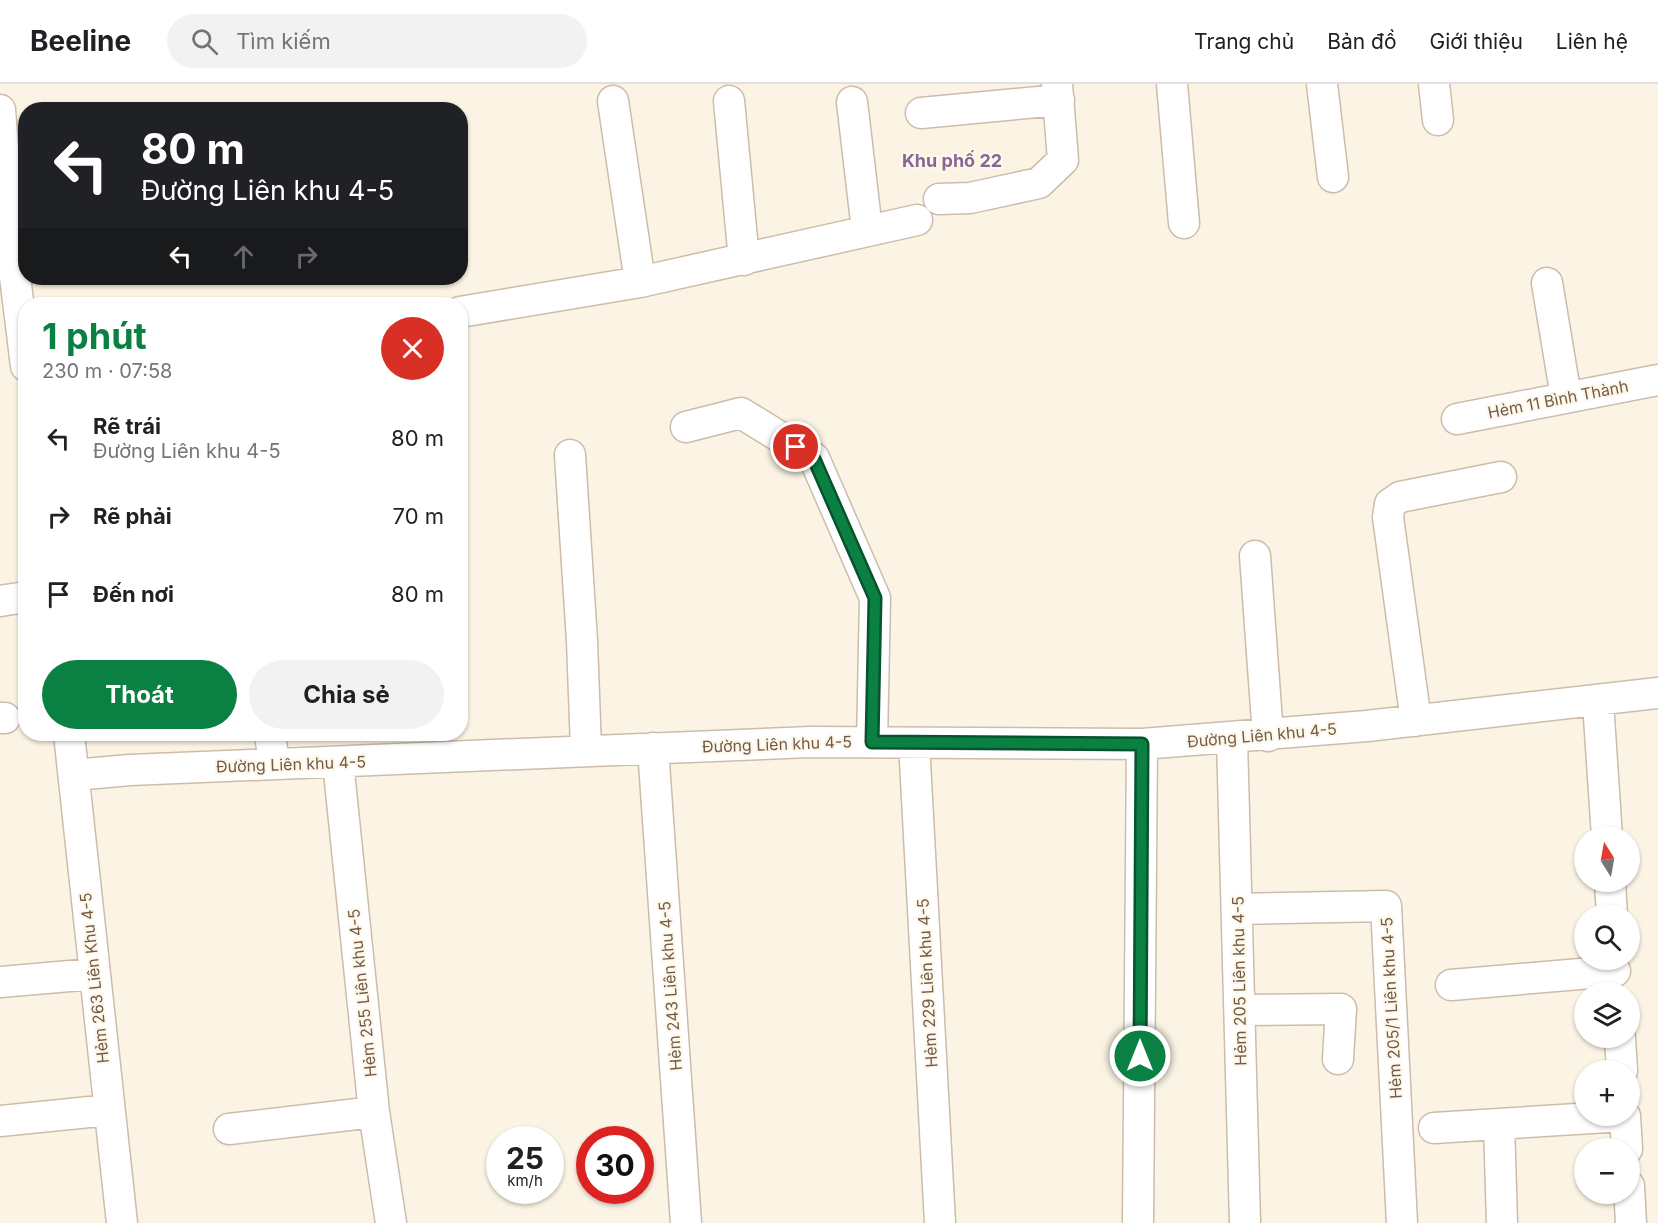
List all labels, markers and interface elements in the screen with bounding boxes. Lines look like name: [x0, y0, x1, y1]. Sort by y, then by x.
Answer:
search box: [167, 14, 587, 68]
text: Beeline: [30, 24, 131, 58]
icon: search: [188, 25, 221, 58]
text: Tìm kiếm: [236, 28, 331, 54]
text: Trang chủ: [1194, 29, 1294, 54]
text: Bản đồ: [1327, 29, 1397, 54]
text: Giới thiệu: [1430, 29, 1523, 54]
text: Liên hệ: [1556, 29, 1628, 54]
text: 80 m: [141, 123, 245, 174]
icon: left: [42, 126, 120, 204]
district label: Khu phố 22: [902, 150, 1002, 171]
text: Đường Liên khu 4-5: [141, 174, 394, 207]
icon: left: [164, 240, 197, 273]
icon: ahead: [227, 240, 260, 273]
icon: right: [290, 240, 323, 273]
text: 1 phút: [42, 314, 147, 358]
button: close: [381, 317, 444, 380]
text: 230 m · 07:58: [42, 359, 173, 383]
street label: Hẻm 11 Bình Thành: [1486, 376, 1630, 422]
text: Rẽ trái: [93, 413, 161, 439]
pin: [770, 421, 821, 472]
icon: left: [42, 422, 75, 455]
text: 80 m: [391, 425, 444, 451]
icon: arrive: [779, 430, 812, 463]
text: Đường Liên khu 4-5: [93, 439, 281, 463]
icon: right: [42, 500, 75, 533]
text: Rẽ phải: [93, 503, 172, 529]
text: 70 m: [393, 503, 444, 529]
icon: arrive: [42, 578, 75, 611]
text: Đến nơi: [93, 581, 174, 607]
text: 80 m: [391, 581, 444, 607]
button: Thoát: [42, 660, 237, 729]
button: Chia sẻ: [249, 660, 444, 729]
street label: Đường Liên khu 4-5: [1186, 718, 1338, 752]
street label: Đường Liên khu 4-5: [702, 731, 852, 757]
street label: Đường Liên khu 4-5: [216, 751, 366, 777]
north arrow: [1574, 826, 1640, 892]
map controls: [1574, 826, 1640, 1204]
street label: Hẻm 263 Liên Khu 4-5: [75, 892, 113, 1064]
street label: Hẻm 205 Liên khu 4-5: [1228, 896, 1250, 1066]
street label: Hẻm 229 Liên khu 4-5: [913, 898, 941, 1068]
street label: Hẻm 243 Liên khu 4-5: [654, 901, 686, 1071]
button: search: [1574, 904, 1640, 970]
street label: Hẻm 255 Liên khu 4-5: [343, 908, 381, 1078]
street label: Hẻm 205/1 Liên khu 4-5: [1376, 917, 1406, 1099]
button: layers: [1574, 982, 1640, 1048]
position arrow: [1108, 1024, 1172, 1088]
button: +: [1574, 1060, 1640, 1126]
speed limit sign: 30: [576, 1126, 654, 1204]
button: −: [1574, 1138, 1640, 1204]
text: 25: [506, 1140, 544, 1176]
text: km/h: [507, 1171, 543, 1190]

